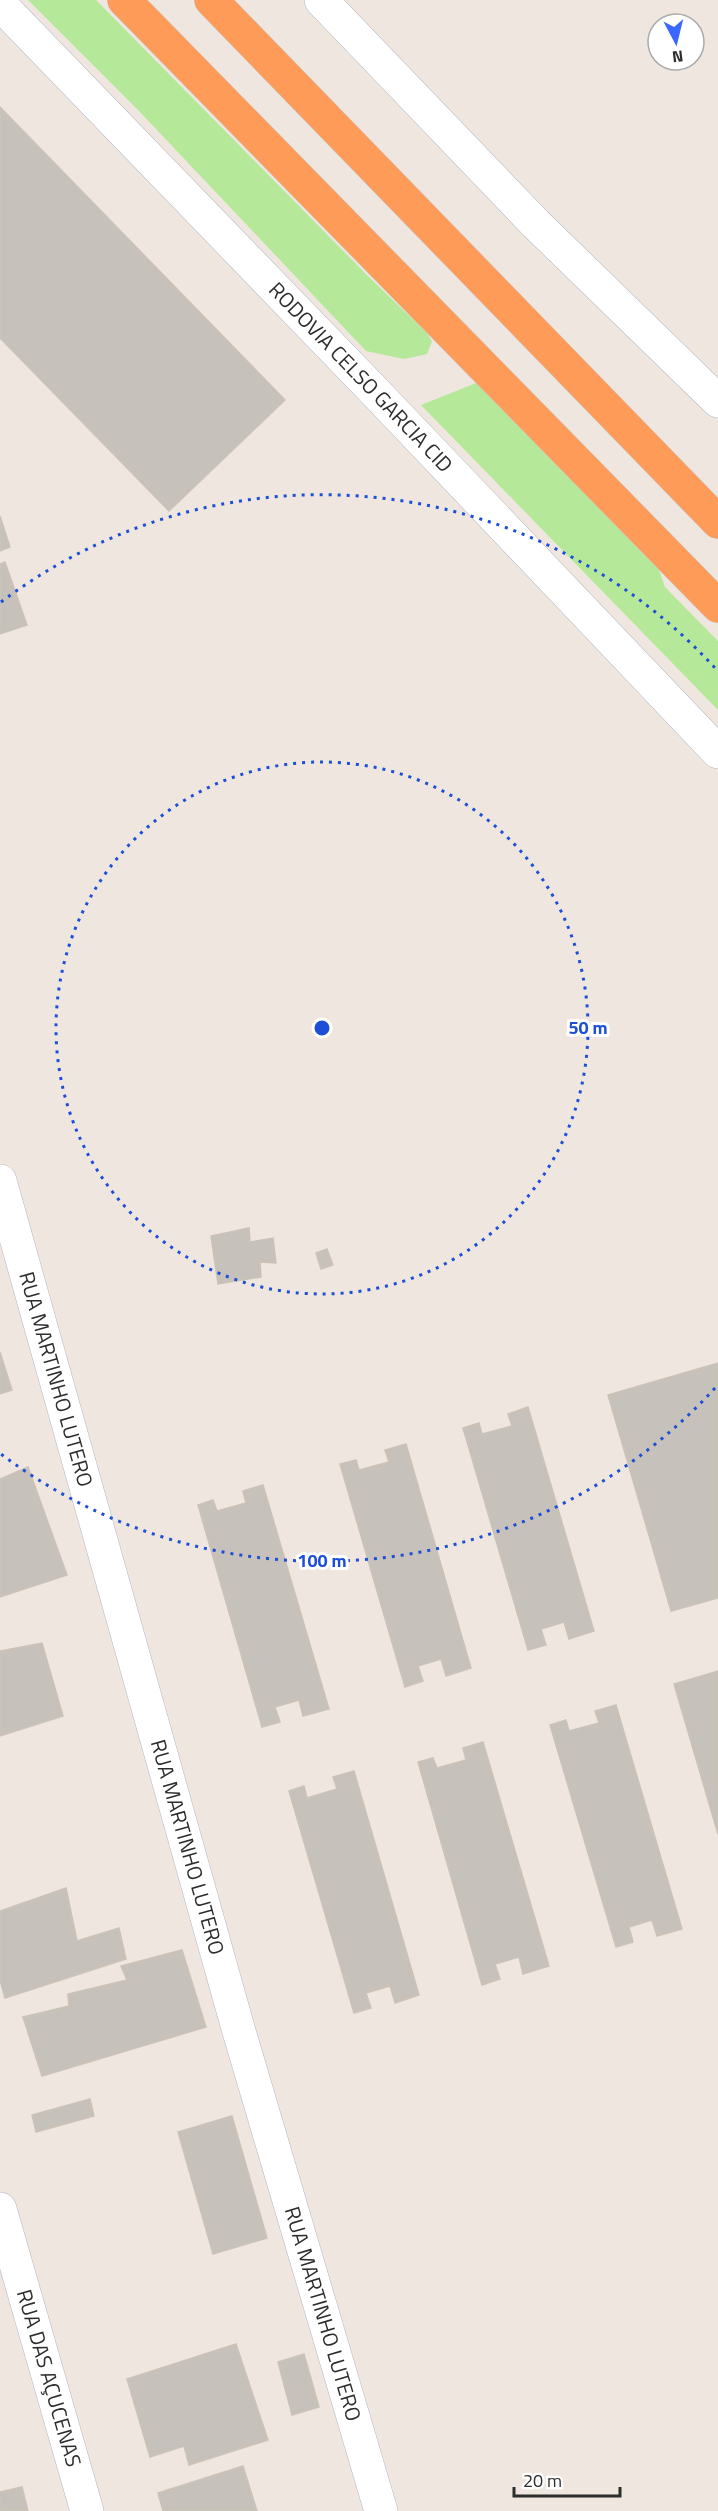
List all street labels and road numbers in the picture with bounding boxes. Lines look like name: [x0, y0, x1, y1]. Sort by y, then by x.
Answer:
street label: RODOVIA CELSO GARCIA CID: [262, 274, 461, 479]
street label: RUA MARTINHO LUTERO: [11, 1268, 102, 1490]
street label: RUA MARTINHO LUTERO: [143, 1736, 234, 1958]
street label: RUA MARTINHO LUTERO: [277, 2203, 371, 2425]
street label: RUA DAS AÇUCENAS: [9, 2285, 90, 2470]

